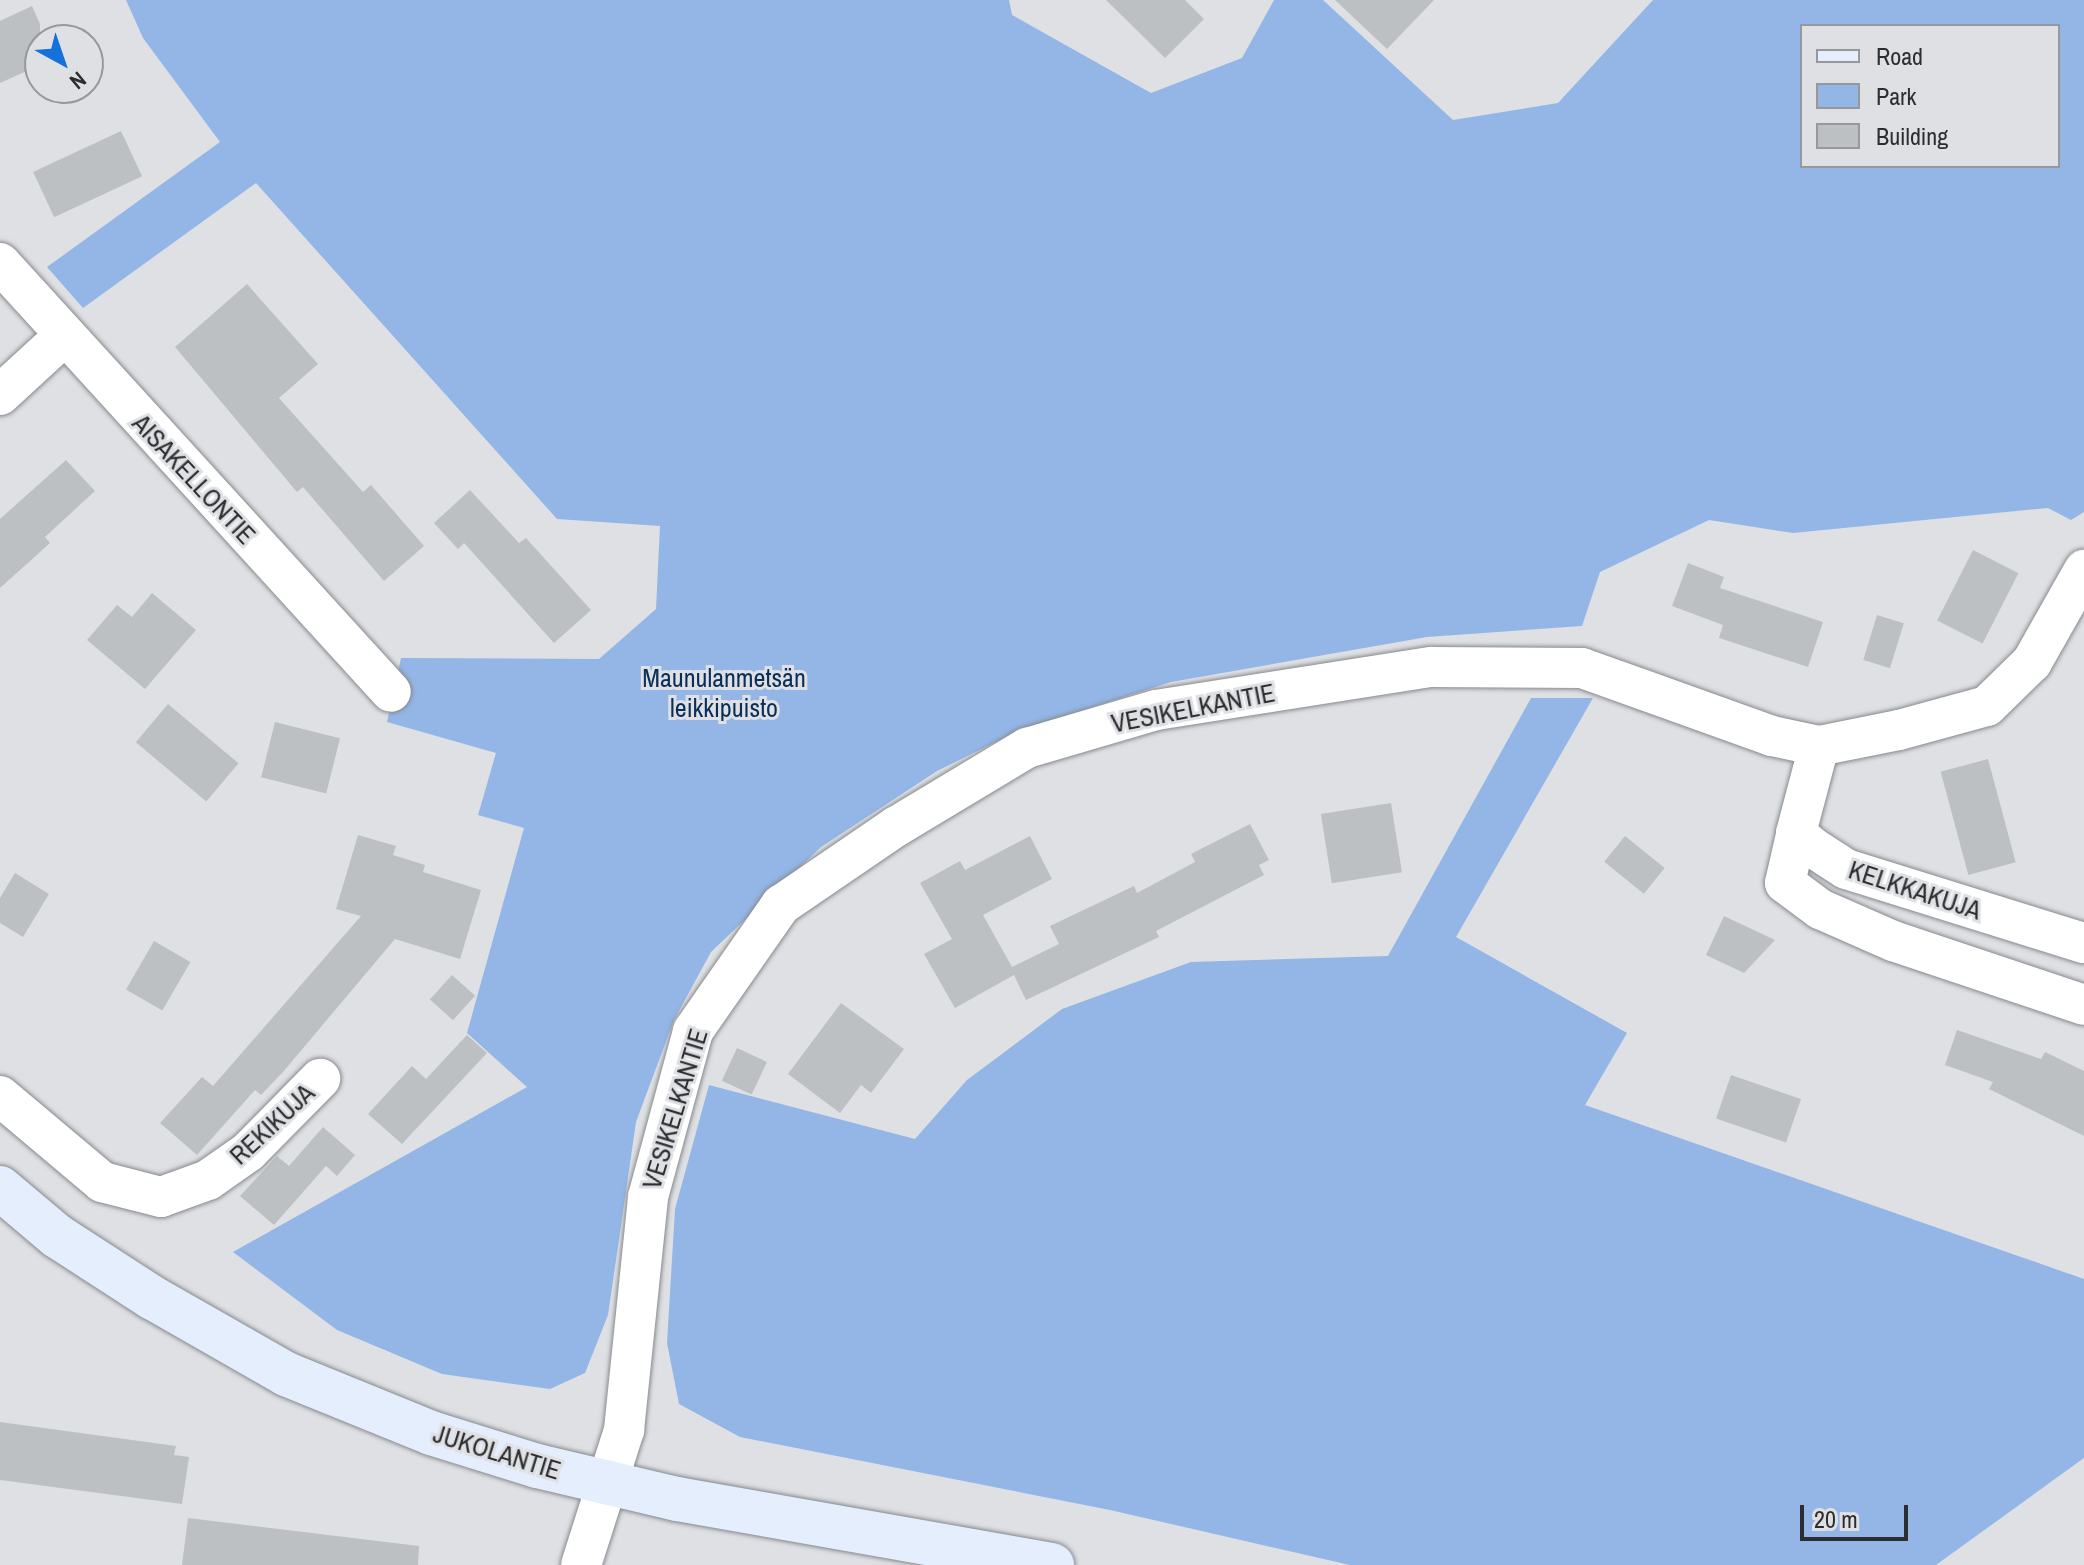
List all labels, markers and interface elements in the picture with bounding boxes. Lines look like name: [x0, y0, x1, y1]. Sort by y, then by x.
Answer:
north arrow: [24, 24, 104, 104]
legend: [1800, 24, 2060, 168]
text: Road: [1876, 40, 1923, 72]
text: N: [64, 65, 93, 97]
text: Park: [1876, 80, 1916, 112]
text: Building: [1876, 120, 1948, 152]
street label: AISAKELLONTIE: [126, 408, 262, 550]
park label: Maunulanmetsän leikkipuisto: [642, 662, 806, 724]
street label: VESIKELKANTIE: [1109, 677, 1277, 739]
street label: KELKKAKUJA: [1845, 854, 1985, 926]
street label: VESIKELKANTIE: [636, 1025, 714, 1193]
street label: REKIKUJA: [223, 1077, 321, 1171]
street label: JUKOLANTIE: [430, 1418, 564, 1486]
scale bar: [1804, 1489, 1912, 1539]
text: 20 m: [1814, 1503, 1858, 1535]

